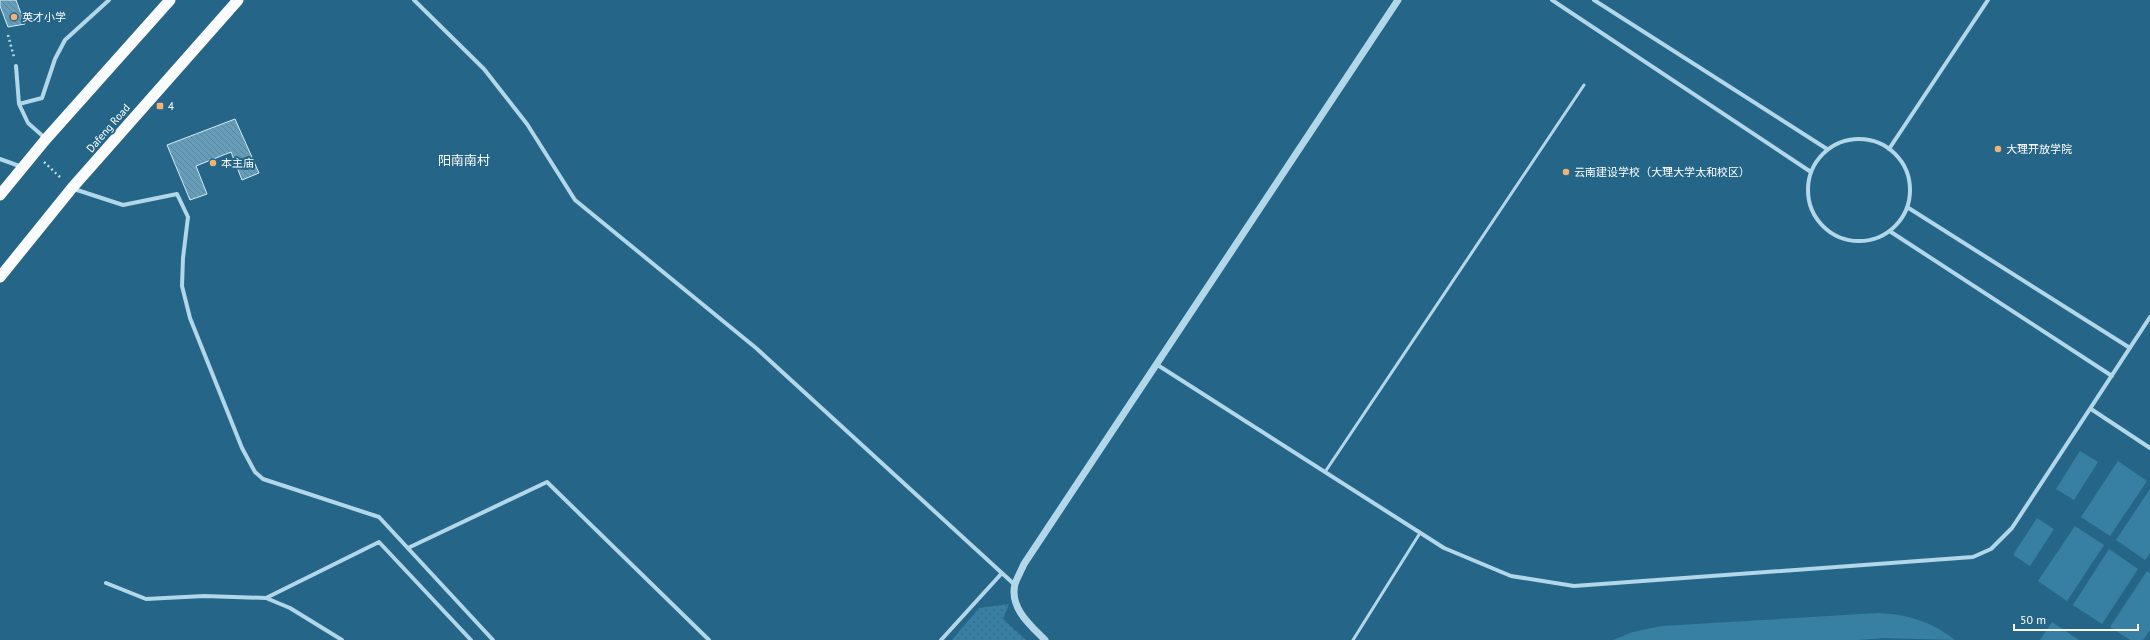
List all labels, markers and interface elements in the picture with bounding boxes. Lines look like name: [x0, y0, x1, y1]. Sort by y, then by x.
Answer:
place label: 英才小学: [22, 10, 66, 24]
marker: 英才小学: [9, 12, 19, 22]
place label: 4: [168, 99, 174, 113]
street label: Dafeng Road: [83, 101, 133, 155]
marker: 4: [155, 101, 165, 111]
place label: 大理开放学院: [2006, 142, 2072, 156]
marker: 大理开放学院: [1993, 144, 2003, 154]
district label: 阳南南村: [438, 152, 490, 169]
place label: 本主庙: [221, 156, 254, 170]
marker: 本主庙: [208, 158, 218, 168]
place label: 云南建设学校（大理大学太和校区）: [1574, 165, 1750, 179]
marker: 云南建设学校（大理大学太和校区）: [1561, 167, 1571, 177]
scale bar: [2014, 606, 2138, 632]
text: 50 m: [2020, 612, 2046, 627]

